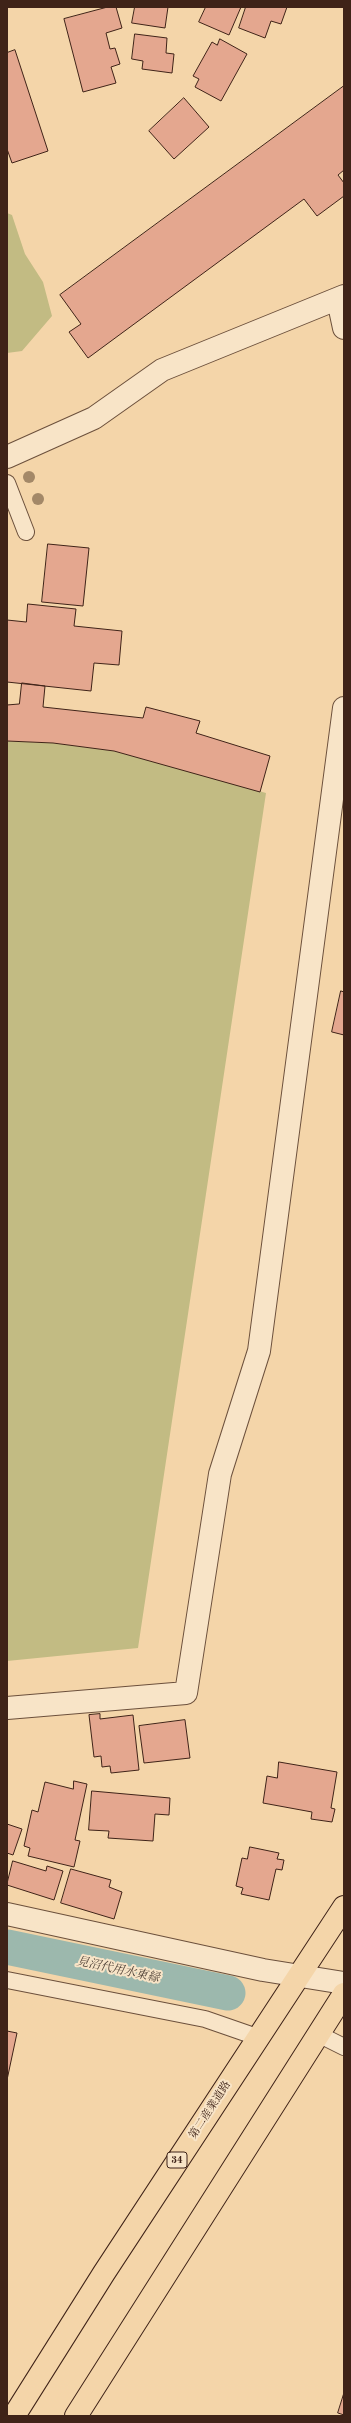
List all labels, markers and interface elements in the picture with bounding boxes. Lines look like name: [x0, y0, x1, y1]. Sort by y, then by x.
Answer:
water label: 見沼代用水東縁: [75, 1954, 161, 1986]
street label: 第二産業道路: [186, 2079, 234, 2141]
road number: 34: [167, 2152, 187, 2168]

